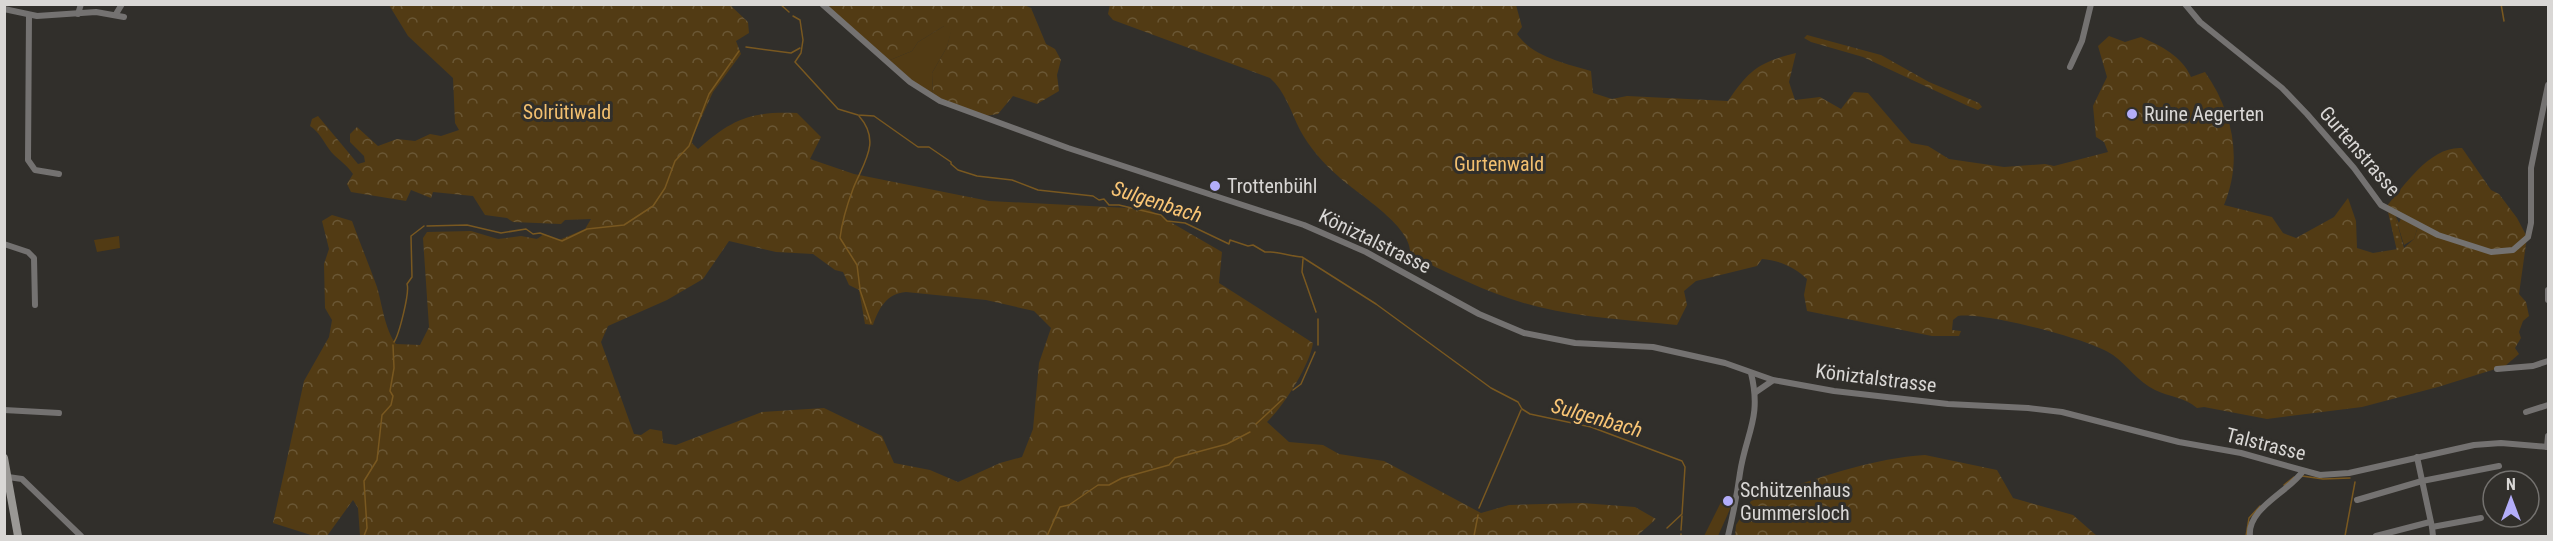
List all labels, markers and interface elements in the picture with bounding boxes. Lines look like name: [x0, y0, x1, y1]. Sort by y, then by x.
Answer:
park label: Solrütiwald: [523, 100, 611, 124]
street label: Gurtenstrasse: [2315, 101, 2405, 201]
place label: Ruine Aegerten: [2144, 102, 2264, 126]
marker: Ruine Aegerten: [2125, 107, 2139, 121]
park label: Gurtenwald: [1454, 152, 1544, 176]
place label: Trottenbühl: [1227, 174, 1317, 198]
water label: Sulgenbach: [1109, 176, 1205, 228]
marker: Trottenbühl: [1208, 179, 1222, 193]
street label: Köniztalstrasse: [1315, 204, 1435, 278]
street label: Köniztalstrasse: [1814, 359, 1938, 397]
water label: Sulgenbach: [1549, 394, 1645, 442]
street label: Talstrasse: [2224, 423, 2308, 465]
north arrow: [2481, 469, 2541, 529]
text: N: [2506, 475, 2516, 494]
place label: Schützenhaus Gummersloch: [1740, 478, 1851, 525]
marker: Schützenhaus Gummersloch: [1721, 494, 1735, 508]

